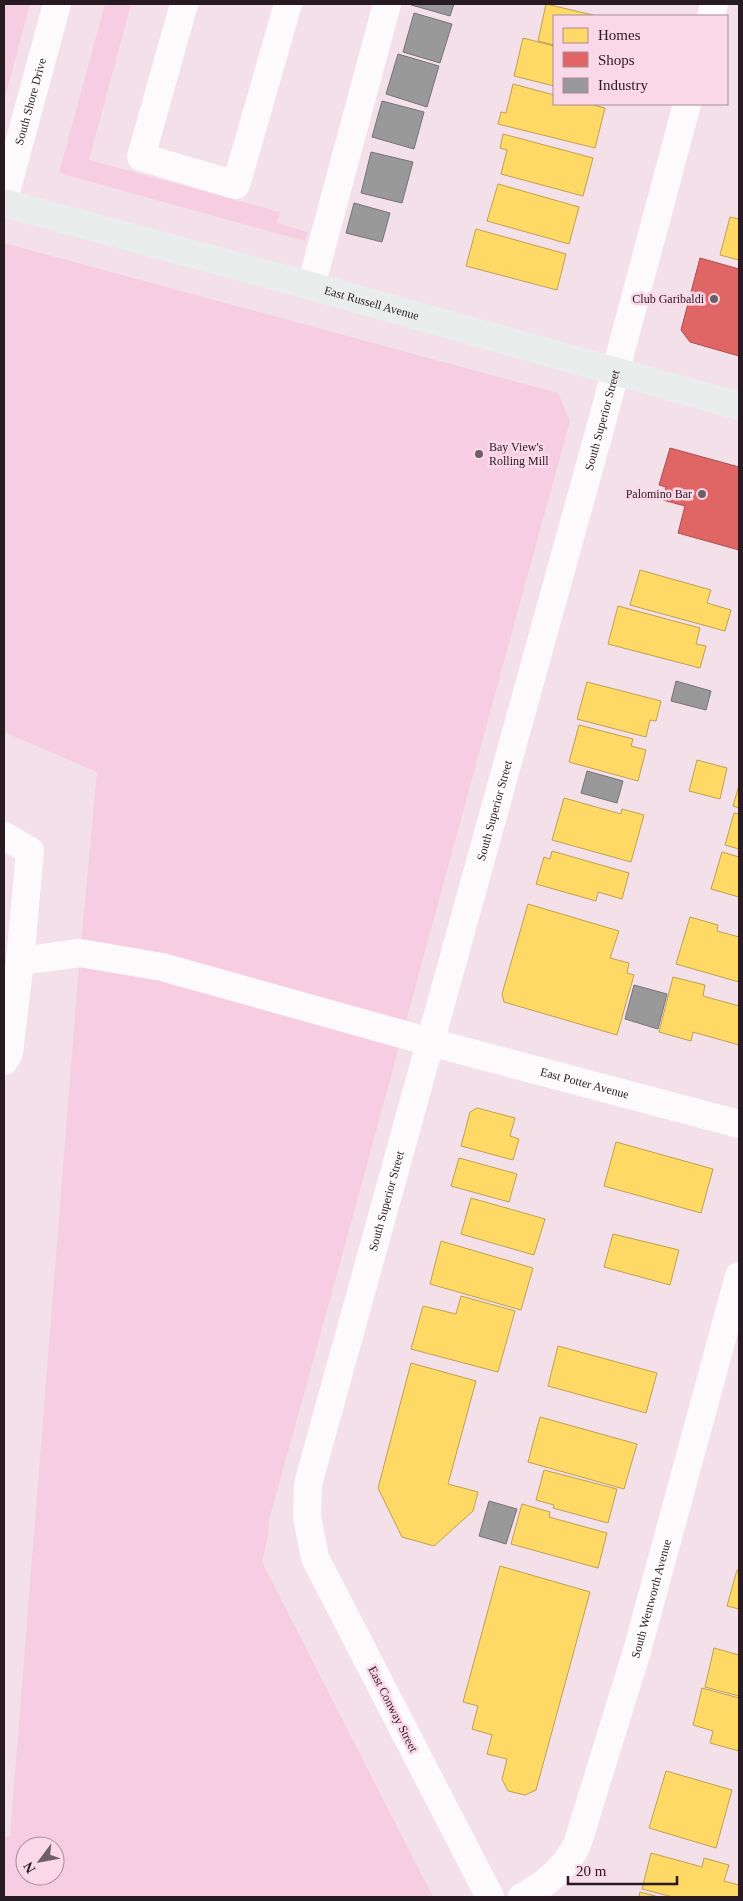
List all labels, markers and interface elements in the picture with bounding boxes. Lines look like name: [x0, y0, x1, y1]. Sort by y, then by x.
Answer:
legend: [553, 15, 728, 105]
text: Homes: [598, 27, 641, 43]
text: Shops: [598, 52, 635, 68]
street label: South Shore Drive: [12, 57, 49, 147]
text: Industry: [598, 77, 648, 93]
street label: East Russell Avenue: [323, 283, 421, 323]
place label: Club Garibaldi: [632, 292, 705, 306]
marker: Club Garibaldi: [708, 293, 720, 305]
street label: South Superior Street: [582, 368, 623, 472]
place label: Bay View's Rolling Mill: [489, 440, 549, 468]
marker: Bay View's Rolling Mill: [473, 448, 485, 460]
place label: Palomino Bar: [626, 487, 692, 501]
marker: Palomino Bar: [696, 488, 708, 500]
street label: South Superior Street: [474, 758, 515, 862]
street label: East Potter Avenue: [539, 1065, 630, 1101]
street label: South Superior Street: [366, 1149, 407, 1253]
street label: South Wentworth Avenue: [628, 1538, 674, 1660]
street label: East Conway Street: [365, 1664, 421, 1755]
north arrow: [15, 1836, 65, 1886]
scale bar: [568, 1854, 677, 1886]
text: N: [20, 1859, 38, 1876]
text: 20 m: [576, 1863, 607, 1879]

